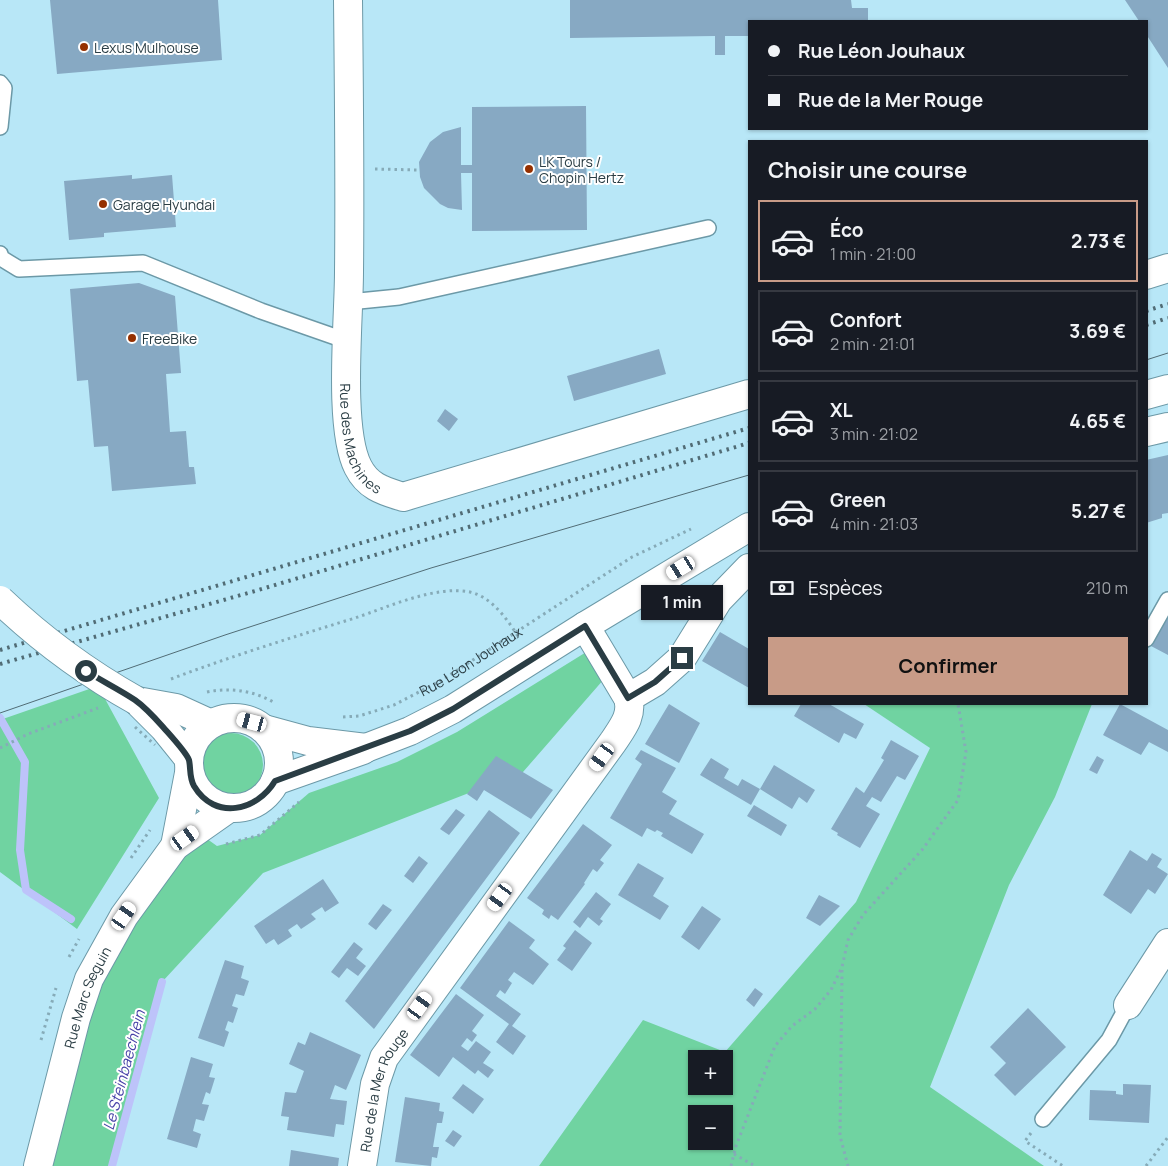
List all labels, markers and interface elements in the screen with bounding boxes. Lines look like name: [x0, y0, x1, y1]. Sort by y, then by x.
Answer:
place label: Lexus Mulhouse: [94, 38, 199, 57]
text: Rue Léon Jouhaux: [798, 38, 965, 64]
marker: Lexus Mulhouse: [78, 41, 90, 53]
text: Rue de la Mer Rouge: [798, 87, 983, 113]
place label: LK Tours / Chopin Hertz: [539, 152, 624, 187]
text: Choisir une course: [768, 155, 967, 185]
marker: LK Tours / Chopin Hertz: [523, 163, 535, 175]
place label: Garage Hyundai: [113, 195, 215, 214]
marker: Garage Hyundai: [97, 198, 109, 210]
text: Éco: [830, 217, 864, 243]
icon: car: [770, 219, 815, 264]
text: 2.73 €: [1071, 228, 1126, 254]
text: 1 min · 21:00: [830, 243, 916, 265]
text: Confort: [830, 307, 902, 333]
icon: car: [770, 309, 815, 354]
text: 3.69 €: [1069, 318, 1126, 344]
place label: FreeBike: [142, 329, 197, 348]
marker: FreeBike: [126, 332, 138, 344]
text: 2 min · 21:01: [830, 333, 915, 355]
street label: Rue des Machines: [336, 383, 385, 498]
text: XL: [830, 397, 853, 423]
icon: car: [770, 399, 815, 444]
text: 4.65 €: [1069, 408, 1126, 434]
text: 3 min · 21:02: [830, 423, 918, 445]
text: Green: [830, 487, 886, 513]
icon: car: [770, 489, 815, 534]
text: 5.27 €: [1071, 498, 1126, 524]
text: 4 min · 21:03: [830, 513, 918, 535]
car: [664, 554, 697, 582]
icon: cash: [768, 574, 796, 602]
text: Espèces: [808, 575, 882, 601]
text: 210 m: [1086, 577, 1128, 599]
callout: 1 min: [641, 586, 723, 620]
text: 1 min: [662, 591, 702, 613]
street label: Rue Léon Jouhaux: [416, 621, 526, 700]
button: Confirmer: [768, 637, 1128, 695]
route end: [671, 647, 693, 669]
route start: [75, 660, 97, 682]
car: [235, 711, 268, 733]
car: [587, 740, 616, 774]
car: [168, 823, 201, 853]
car: [485, 880, 514, 914]
car: [109, 899, 138, 933]
street label: Rue Marc Seguin: [59, 943, 115, 1050]
car: [405, 989, 434, 1023]
water label: Le Steinbaechlein: [98, 1007, 150, 1132]
street label: Rue de la Mer Rouge: [355, 1024, 412, 1153]
map controls: [688, 1050, 733, 1150]
button: +: [688, 1050, 733, 1095]
button: −: [688, 1105, 733, 1150]

